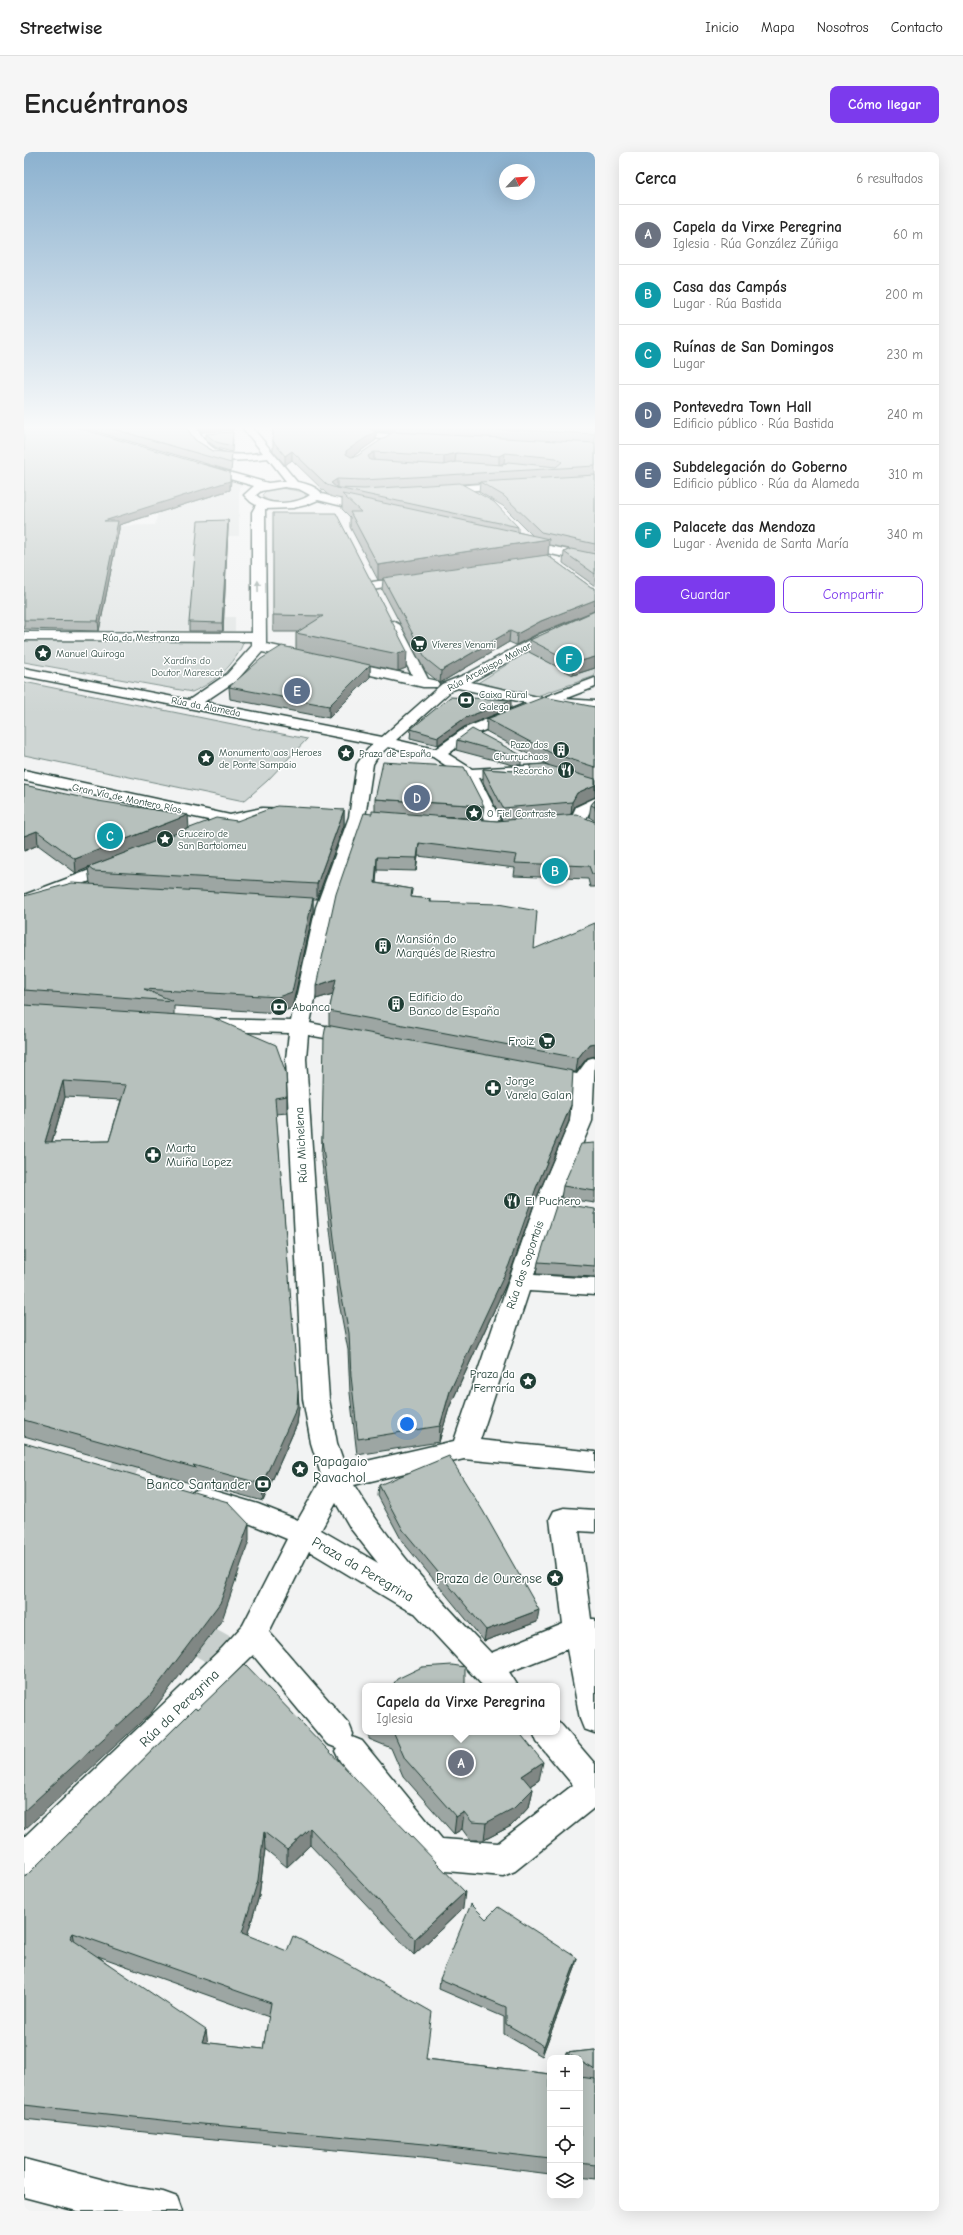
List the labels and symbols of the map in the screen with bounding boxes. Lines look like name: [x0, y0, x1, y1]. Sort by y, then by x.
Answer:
north arrow: [499, 164, 535, 200]
one-way arrow: [255, 579, 261, 592]
street label: Rúa da Mestranza: [102, 632, 180, 644]
supermarket icon: Víveres Venami: [409, 634, 429, 654]
place label: Víveres Venami: [432, 639, 496, 651]
street label: Rúa Arcebispo Malvar: [445, 640, 534, 694]
place icon: Manuel Quiroga: [33, 643, 53, 663]
pin: F: [556, 644, 582, 674]
place label: Manuel Quiroga: [56, 648, 125, 660]
park label: Xardíns do Doutor Marescot: [151, 655, 224, 679]
pin: E: [284, 676, 310, 706]
place label: Caixa Rural Galega: [479, 689, 528, 713]
bank icon: Caixa Rural Galega: [456, 690, 476, 710]
street label: Rúa da Alameda: [170, 694, 241, 720]
place label: Pazo dos Churruchaos: [494, 739, 548, 763]
building icon: Pazo dos Churruchaos: [551, 740, 571, 760]
place icon: Praza de España: [336, 743, 356, 763]
place label: Monumento aos Heroes de Ponte Sampaio: [219, 747, 322, 771]
place icon: Monumento aos Heroes de Ponte Sampaio: [196, 748, 216, 768]
place label: Praza de España: [359, 748, 431, 760]
restaurant icon: Recorcho: [556, 760, 576, 780]
place label: Recorcho: [513, 765, 553, 777]
street label: Gran Vía de Montero Ríos: [71, 782, 183, 816]
pin: D: [404, 783, 430, 813]
place icon: O Fiel Contraste: [464, 803, 484, 823]
place label: O Fiel Contraste: [487, 808, 556, 820]
pin: C: [97, 821, 123, 851]
place label: Cruceiro de San Bartolomeu: [178, 828, 247, 852]
place icon: Cruceiro de San Bartolomeu: [155, 829, 175, 849]
pin: B: [542, 856, 568, 886]
place label: Mansión do Marqués de Riestra: [396, 932, 496, 960]
building icon: Mansión do Marqués de Riestra: [373, 936, 393, 956]
place label: Edificio do Banco de España: [409, 990, 499, 1018]
building icon: Edificio do Banco de España: [386, 994, 406, 1014]
bank icon: Abanca: [269, 997, 289, 1017]
place label: Abanca: [292, 1000, 330, 1014]
supermarket icon: Froiz: [537, 1031, 557, 1051]
place label: Froiz: [508, 1034, 535, 1048]
place label: Jorge Varela Galan: [506, 1074, 572, 1102]
pharmacy icon: Jorge Varela Galan: [483, 1078, 503, 1098]
street label: Rúa Michelena: [292, 1107, 310, 1183]
place label: Marta Muiña Lopez: [166, 1141, 232, 1169]
pharmacy icon: Marta Muiña Lopez: [143, 1145, 163, 1165]
restaurant icon: El Puchero: [502, 1191, 522, 1211]
place label: El Puchero: [525, 1194, 581, 1208]
street label: Rúa dos Soportais: [503, 1219, 547, 1311]
place label: Praza da Ferraría: [470, 1367, 515, 1395]
place icon: Praza da Ferraría: [518, 1371, 538, 1391]
your location: [397, 1414, 417, 1434]
place label: Papagaio Ravachol: [313, 1453, 367, 1486]
place icon: Papagaio Ravachol: [290, 1459, 310, 1479]
bank icon: Banco Santander: [253, 1474, 273, 1494]
place label: Banco Santander: [146, 1476, 250, 1493]
street label: Praza da Peregrina: [309, 1533, 417, 1606]
place icon: Praza de Ourense: [545, 1568, 565, 1588]
place label: Praza de Ourense: [436, 1570, 542, 1587]
street label: Rúa da Peregrina: [136, 1666, 223, 1751]
pin: A: [448, 1748, 474, 1778]

